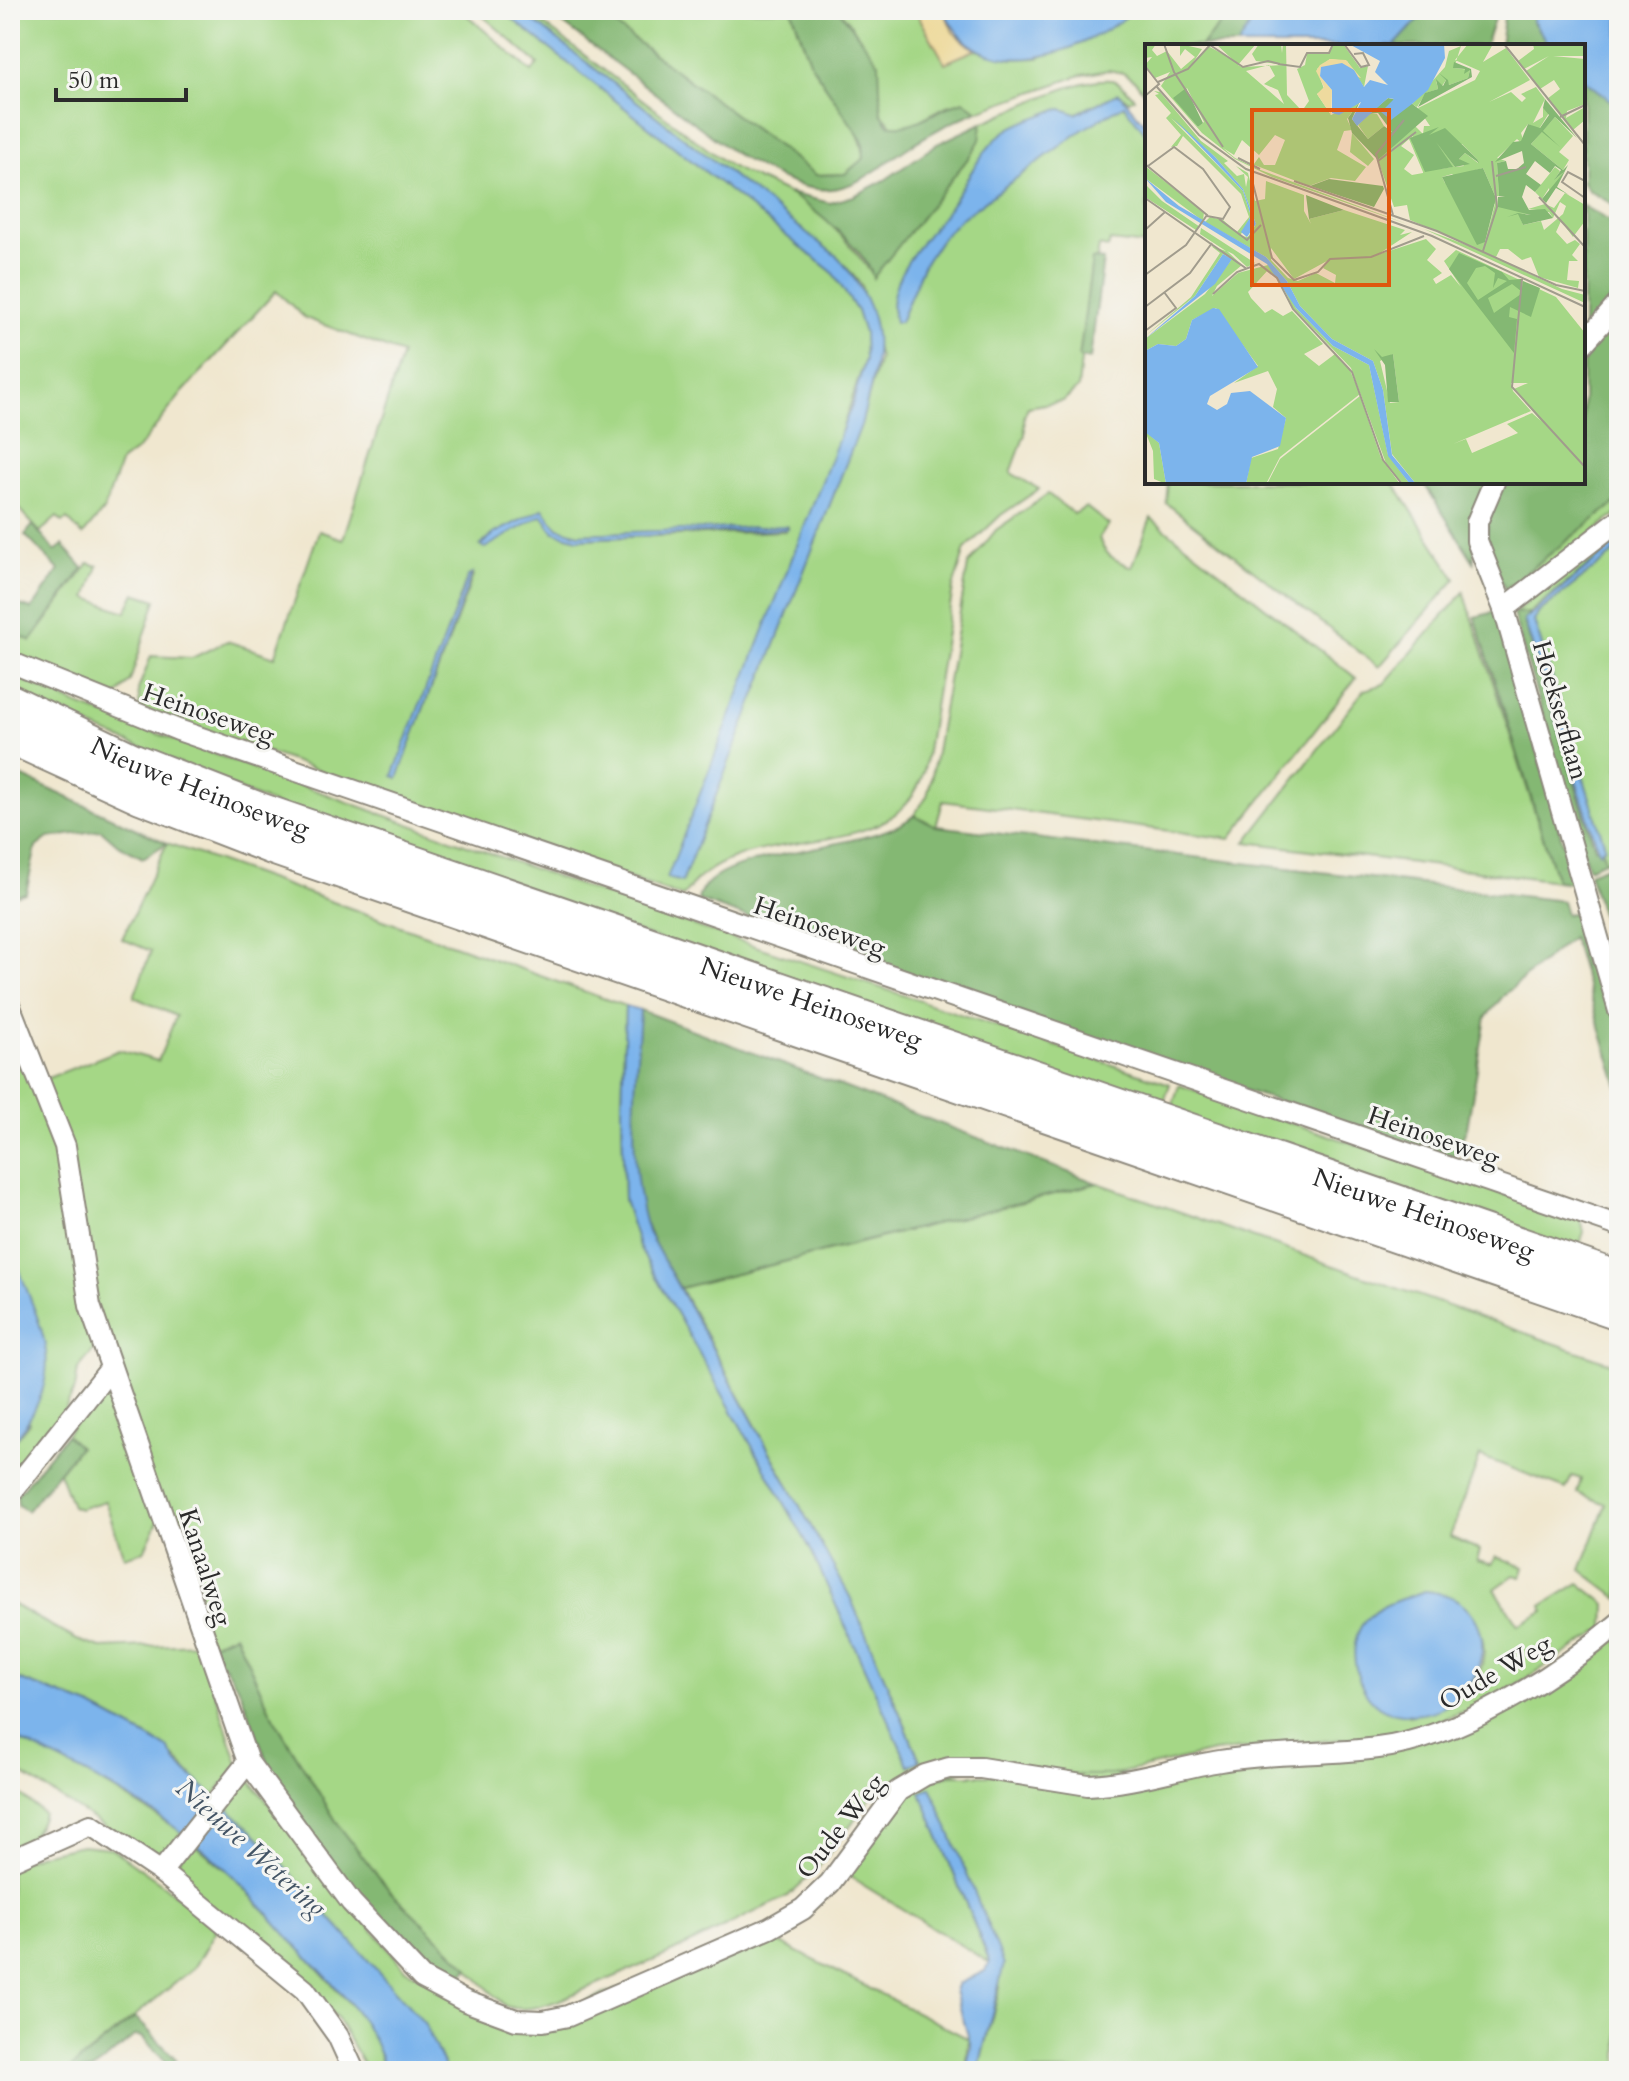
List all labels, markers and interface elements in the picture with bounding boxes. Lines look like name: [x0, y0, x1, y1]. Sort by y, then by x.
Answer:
inset map: [1145, 44, 1585, 484]
scale bar: [56, 52, 186, 102]
text: 50 m: [68, 64, 120, 97]
street label: Hoekserflaan: [1524, 636, 1597, 784]
street label: Heinoseweg: [138, 675, 280, 753]
street label: Nieuwe Heinoseweg: [85, 728, 315, 846]
street label: Heinoseweg: [749, 888, 891, 966]
street label: Nieuwe Heinoseweg: [696, 949, 927, 1058]
street label: Heinoseweg: [1363, 1098, 1505, 1176]
street label: Nieuwe Heinoseweg: [1308, 1160, 1540, 1269]
street label: Kanaalweg: [170, 1504, 241, 1631]
street label: Oude Weg: [1433, 1626, 1558, 1719]
street label: Oude Weg: [788, 1766, 893, 1886]
water label: Nieuwe Wetering: [168, 1770, 335, 1926]

